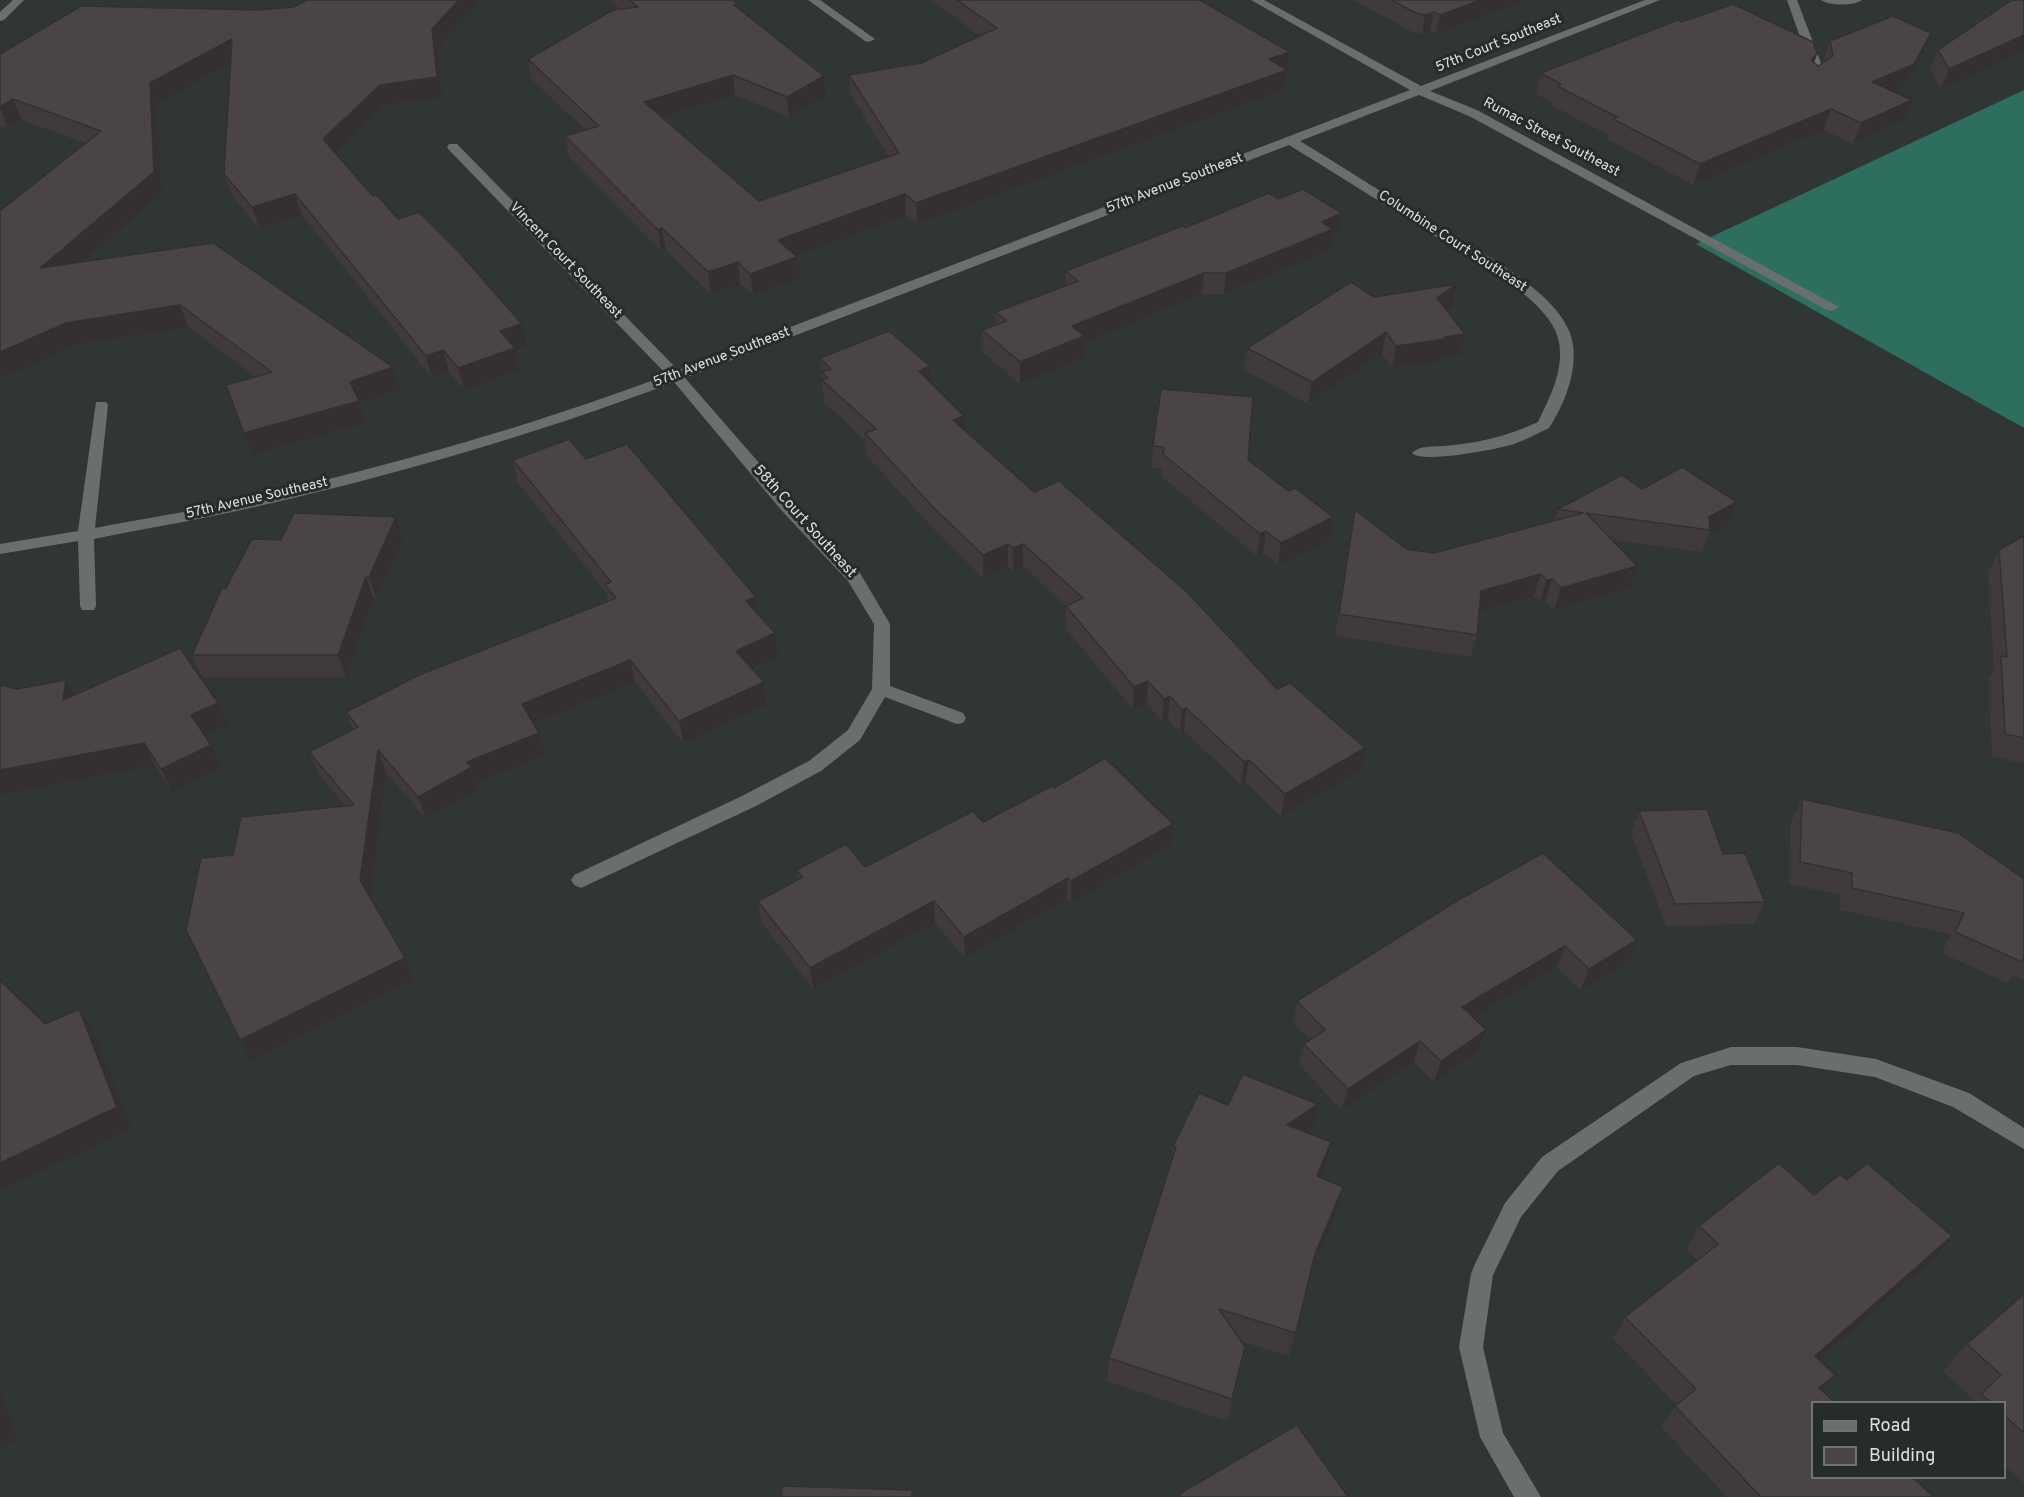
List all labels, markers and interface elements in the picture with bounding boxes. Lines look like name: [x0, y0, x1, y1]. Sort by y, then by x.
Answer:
street label: 57th Court Southeast: [1434, 11, 1564, 77]
street label: Rumac Street Southeast: [1480, 95, 1622, 181]
street label: 57th Avenue Southeast: [1104, 150, 1246, 218]
street label: Columbine Court Southeast: [1375, 188, 1529, 296]
street label: Vincent Court Southeast: [505, 200, 625, 322]
street label: 57th Avenue Southeast: [651, 324, 793, 392]
street label: 58th Court Southeast: [749, 462, 859, 582]
street label: 57th Avenue Southeast: [184, 474, 330, 524]
legend: [1811, 1401, 2006, 1479]
text: Road: [1869, 1415, 1911, 1438]
text: Building: [1869, 1445, 1935, 1468]

